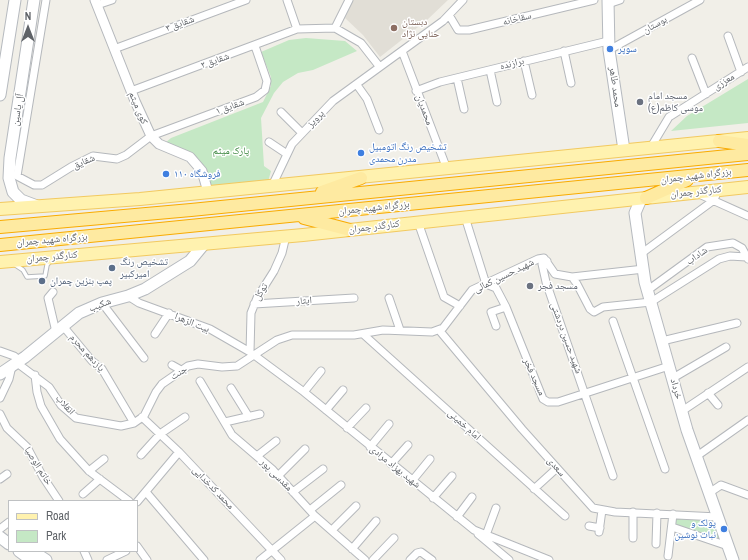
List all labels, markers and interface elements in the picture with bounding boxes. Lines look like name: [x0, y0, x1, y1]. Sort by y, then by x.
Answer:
north arrow: [8, 8, 48, 48]
text: N: [25, 9, 31, 23]
street label: سقاخانه: [501, 10, 533, 28]
street label: شقایق ۳: [164, 13, 196, 35]
street label: بوستان: [641, 13, 669, 37]
place label: دبستان حنایی نژاد: [402, 16, 440, 40]
marker: دبستان حنایی نژاد: [389, 23, 399, 33]
place label: سوپر: [618, 43, 637, 55]
marker: سوپر: [605, 44, 615, 54]
street label: شقایق ۲: [199, 50, 231, 72]
street label: برازنده: [499, 55, 525, 73]
street label: محمد طاهر: [606, 66, 624, 108]
street label: معززی: [711, 71, 737, 93]
street label: کوی میثم: [126, 90, 150, 126]
place label: مسجد امام موسی کاظم(ع): [648, 90, 703, 114]
street label: آل یاسین: [10, 93, 26, 127]
street label: محمدیان: [413, 93, 435, 127]
street label: شقایق ۱: [214, 96, 246, 118]
marker: مسجد امام موسی کاظم(ع): [635, 97, 645, 107]
street label: پرویز: [305, 108, 327, 130]
place label: تشخیص رنگ اتومبیل مدرن محمدی: [369, 141, 447, 164]
park label: پارک میثم: [213, 145, 249, 157]
marker: تشخیص رنگ اتومبیل مدرن محمدی: [356, 148, 366, 158]
street label: شقایق: [71, 152, 97, 172]
street label: بزرگراه شهید چمران: [660, 166, 732, 186]
place label: فروشگاه ۱۱۰: [174, 168, 220, 180]
marker: فروشگاه ۱۱۰: [161, 169, 171, 179]
street label: کنارگذر چمران: [670, 183, 722, 201]
street label: بزرگراه شهید چمران: [338, 198, 410, 218]
street label: کنارگذر چمران: [348, 218, 400, 236]
street label: بزرگراه شهید چمران: [16, 231, 88, 249]
street label: شاداب: [684, 244, 710, 268]
street label: کنارگذر چمران: [26, 249, 78, 265]
place label: تشخیص رنگ امیرکبیر: [120, 256, 168, 280]
street label: شهید حسین کمالی: [472, 256, 536, 296]
marker: تشخیص رنگ امیرکبیر: [107, 263, 117, 273]
place label: پمپ بنزین چمران: [50, 275, 112, 287]
marker: پمپ بنزین چمران: [37, 276, 47, 286]
place label: مسجد فجر: [538, 280, 578, 292]
street label: توکل: [251, 281, 271, 303]
marker: مسجد فجر: [525, 281, 535, 291]
street label: ایثار: [296, 294, 312, 308]
street label: شکیب: [87, 295, 113, 315]
street label: شهید حسین دردشتی: [548, 301, 584, 375]
street label: بیت الزهرا: [173, 311, 211, 335]
street label: یازدهم محرم: [67, 332, 107, 374]
street label: مسجد فخر: [520, 356, 548, 398]
street label: جنت: [168, 363, 190, 383]
street label: خرداد: [667, 377, 685, 401]
street label: انقلاب: [53, 393, 77, 417]
street label: امام خمینی: [445, 407, 483, 443]
street label: شهید بهزاد مرادی: [367, 443, 423, 491]
street label: خاتم الوصیا: [22, 445, 54, 487]
street label: سعدی: [544, 455, 568, 479]
street label: مقدسی پور: [257, 456, 295, 494]
street label: محمد کدخدایی: [190, 464, 236, 512]
legend: [8, 500, 138, 552]
text: Road: [46, 508, 70, 524]
place label: پولک و نبات نوشین: [674, 517, 716, 540]
marker: پولک و نبات نوشین: [719, 524, 729, 534]
text: Park: [46, 528, 66, 544]

